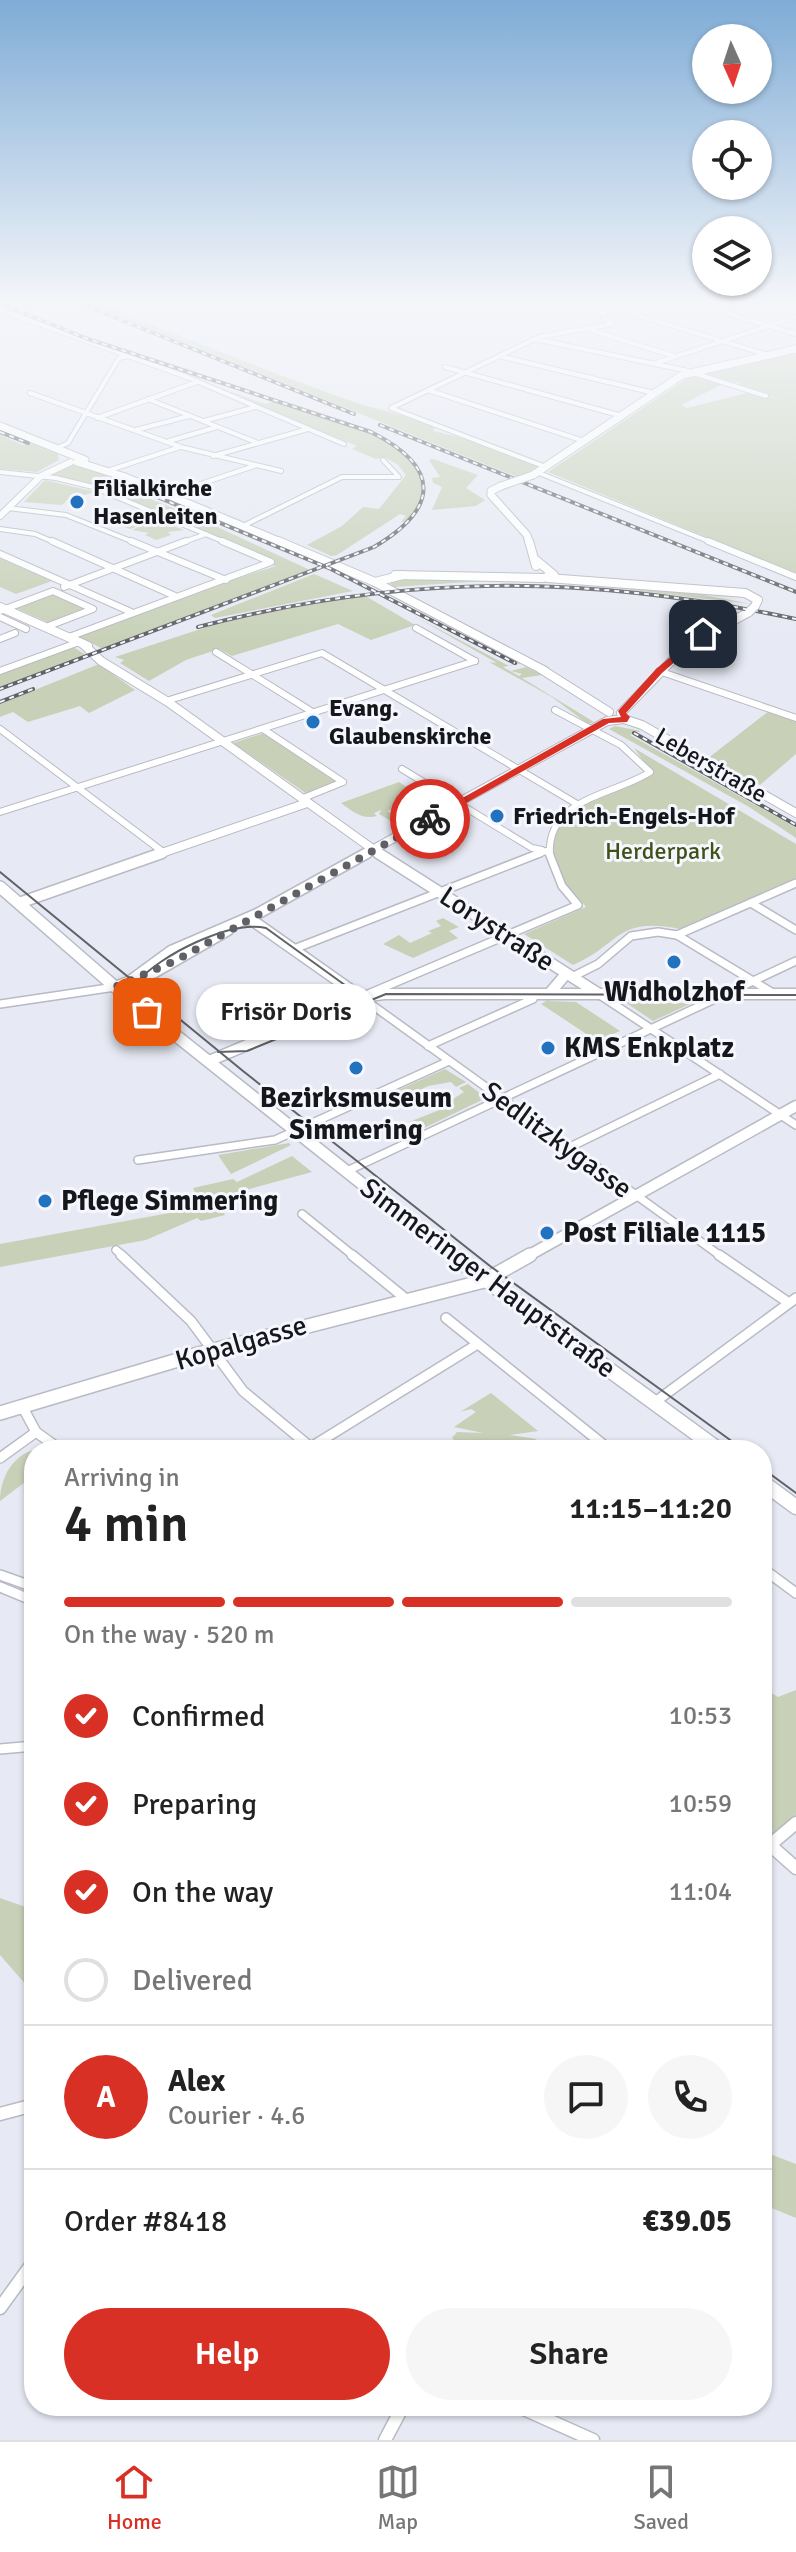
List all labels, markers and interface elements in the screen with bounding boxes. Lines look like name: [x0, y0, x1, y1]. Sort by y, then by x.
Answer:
north arrow: [692, 24, 772, 104]
map controls: [692, 24, 772, 296]
button: locate: [692, 120, 772, 200]
button: layers: [692, 216, 772, 296]
place label: Filialkirche Hasenleiten: [93, 473, 218, 531]
marker: Filialkirche Hasenleiten: [68, 493, 86, 511]
pin: [669, 600, 737, 668]
icon: home: [681, 612, 725, 656]
place label: Evang. Glaubenskirche: [329, 693, 491, 751]
marker: Evang. Glaubenskirche: [304, 713, 322, 731]
street label: Leberstraße: [650, 721, 772, 809]
courier: [390, 779, 470, 859]
icon: bike: [408, 797, 452, 841]
place label: Friedrich-Engels-Hof: [513, 801, 736, 831]
marker: Friedrich-Engels-Hof: [488, 807, 506, 825]
park label: Herderpark: [605, 836, 721, 866]
street label: Lorystraße: [433, 879, 561, 979]
marker: Widholzhof: [665, 953, 683, 971]
place label: Widholzhof: [604, 975, 746, 1009]
pin: [113, 978, 181, 1046]
callout: Frisör Doris: [195, 984, 375, 1040]
icon: bag: [125, 990, 169, 1034]
text: Frisör Doris: [220, 996, 352, 1028]
place label: KMS Enkplatz: [564, 1031, 734, 1065]
marker: KMS Enkplatz: [539, 1039, 557, 1057]
marker: Bezirksmuseum Simmering: [347, 1059, 365, 1077]
street label: Sedlitzkygasse: [475, 1074, 639, 1206]
place label: Bezirksmuseum Simmering: [260, 1081, 452, 1147]
street label: Simmeringer Hauptstraße: [353, 1171, 623, 1385]
place label: Pflege Simmering: [61, 1184, 278, 1218]
marker: Pflege Simmering: [36, 1192, 54, 1210]
place label: Post Filiale 1115: [563, 1216, 766, 1250]
marker: Post Filiale 1115: [538, 1224, 556, 1242]
street label: Kopalgasse: [171, 1308, 311, 1378]
text: Arriving in: [64, 1462, 180, 1494]
text: 11:15–11:20: [569, 1490, 732, 1527]
text: 4 min: [64, 1492, 189, 1556]
text: On the way · 520 m: [64, 1619, 274, 1651]
icon: check: [64, 1694, 108, 1738]
text: Confirmed: [132, 1698, 265, 1735]
text: 10:53: [669, 1700, 732, 1732]
icon: check: [64, 1782, 108, 1826]
text: Preparing: [132, 1786, 257, 1823]
text: 10:59: [669, 1788, 732, 1820]
icon: check: [64, 1870, 108, 1914]
text: On the way: [132, 1874, 273, 1911]
text: 11:04: [669, 1876, 732, 1908]
text: Delivered: [132, 1962, 253, 1999]
button: chat: [544, 2055, 628, 2139]
button: phone: [648, 2055, 732, 2139]
text: Alex: [168, 2063, 225, 2100]
text: A: [96, 2079, 116, 2116]
text: Courier · 4.6: [168, 2100, 305, 2132]
text: Order #8418: [64, 2203, 227, 2240]
text: €39.05: [642, 2203, 732, 2240]
button: Help: [64, 2308, 390, 2400]
button: Share: [406, 2308, 732, 2400]
tab: Home: [107, 2460, 162, 2535]
tab: Map: [376, 2460, 420, 2535]
tab: Saved: [634, 2460, 689, 2535]

